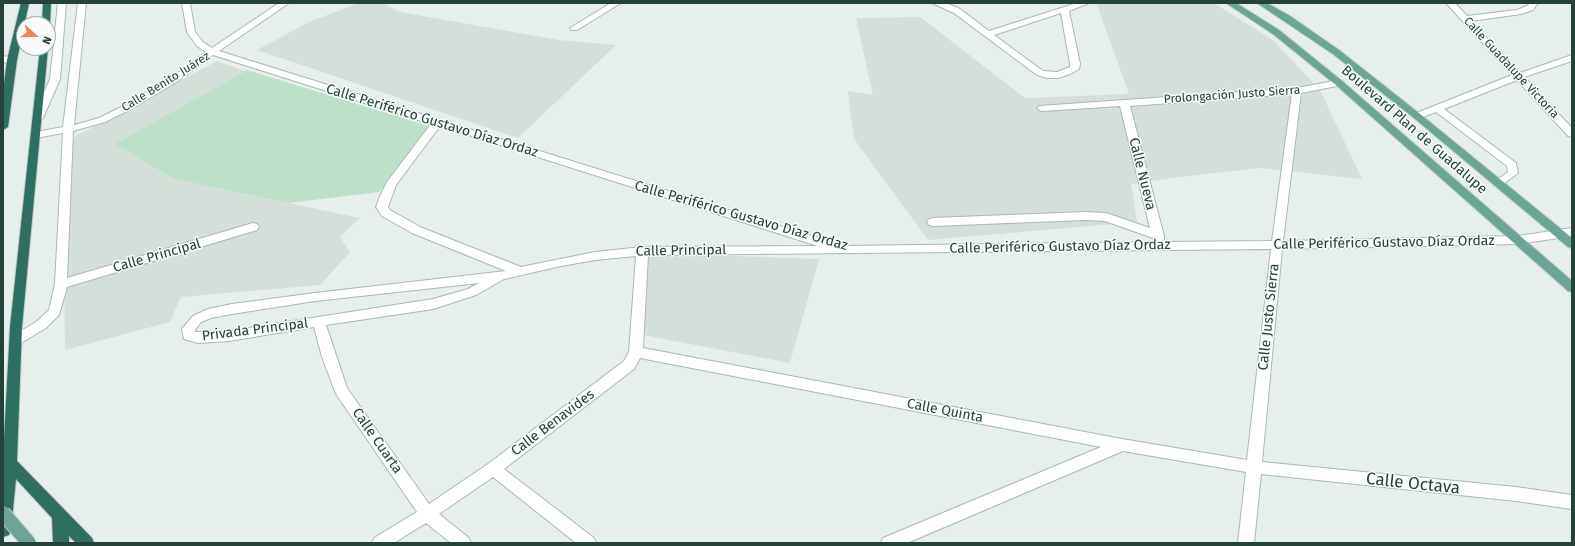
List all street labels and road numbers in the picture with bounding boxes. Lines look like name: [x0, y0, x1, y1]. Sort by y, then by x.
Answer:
street label: Calle Guadalupe Victoria: [1460, 14, 1562, 122]
street label: Calle Benito Juárez: [119, 49, 213, 115]
street label: Boulevard Plan de Guadalupe: [1338, 62, 1490, 198]
street label: Calle Periférico Gustavo Díaz Ordaz: [324, 81, 540, 161]
street label: Prolongación Justo Sierra: [1163, 83, 1301, 107]
street label: Calle Nueva: [1125, 136, 1159, 212]
street label: Calle Periférico Gustavo Díaz Ordaz: [632, 177, 850, 255]
street label: Calle Periférico Gustavo Díaz Ordaz: [1273, 233, 1495, 253]
street label: Calle Principal: [111, 235, 203, 277]
street label: Calle Periférico Gustavo Díaz Ordaz: [949, 237, 1171, 257]
street label: Calle Principal: [636, 242, 726, 260]
street label: Calle Justo Sierra: [1255, 263, 1283, 371]
street label: Privada Principal: [201, 315, 309, 345]
street label: Calle Benavides: [508, 386, 598, 460]
street label: Calle Quinta: [906, 395, 984, 427]
street label: Calle Cuarta: [348, 405, 406, 477]
street label: Calle Octava: [1365, 469, 1461, 499]

